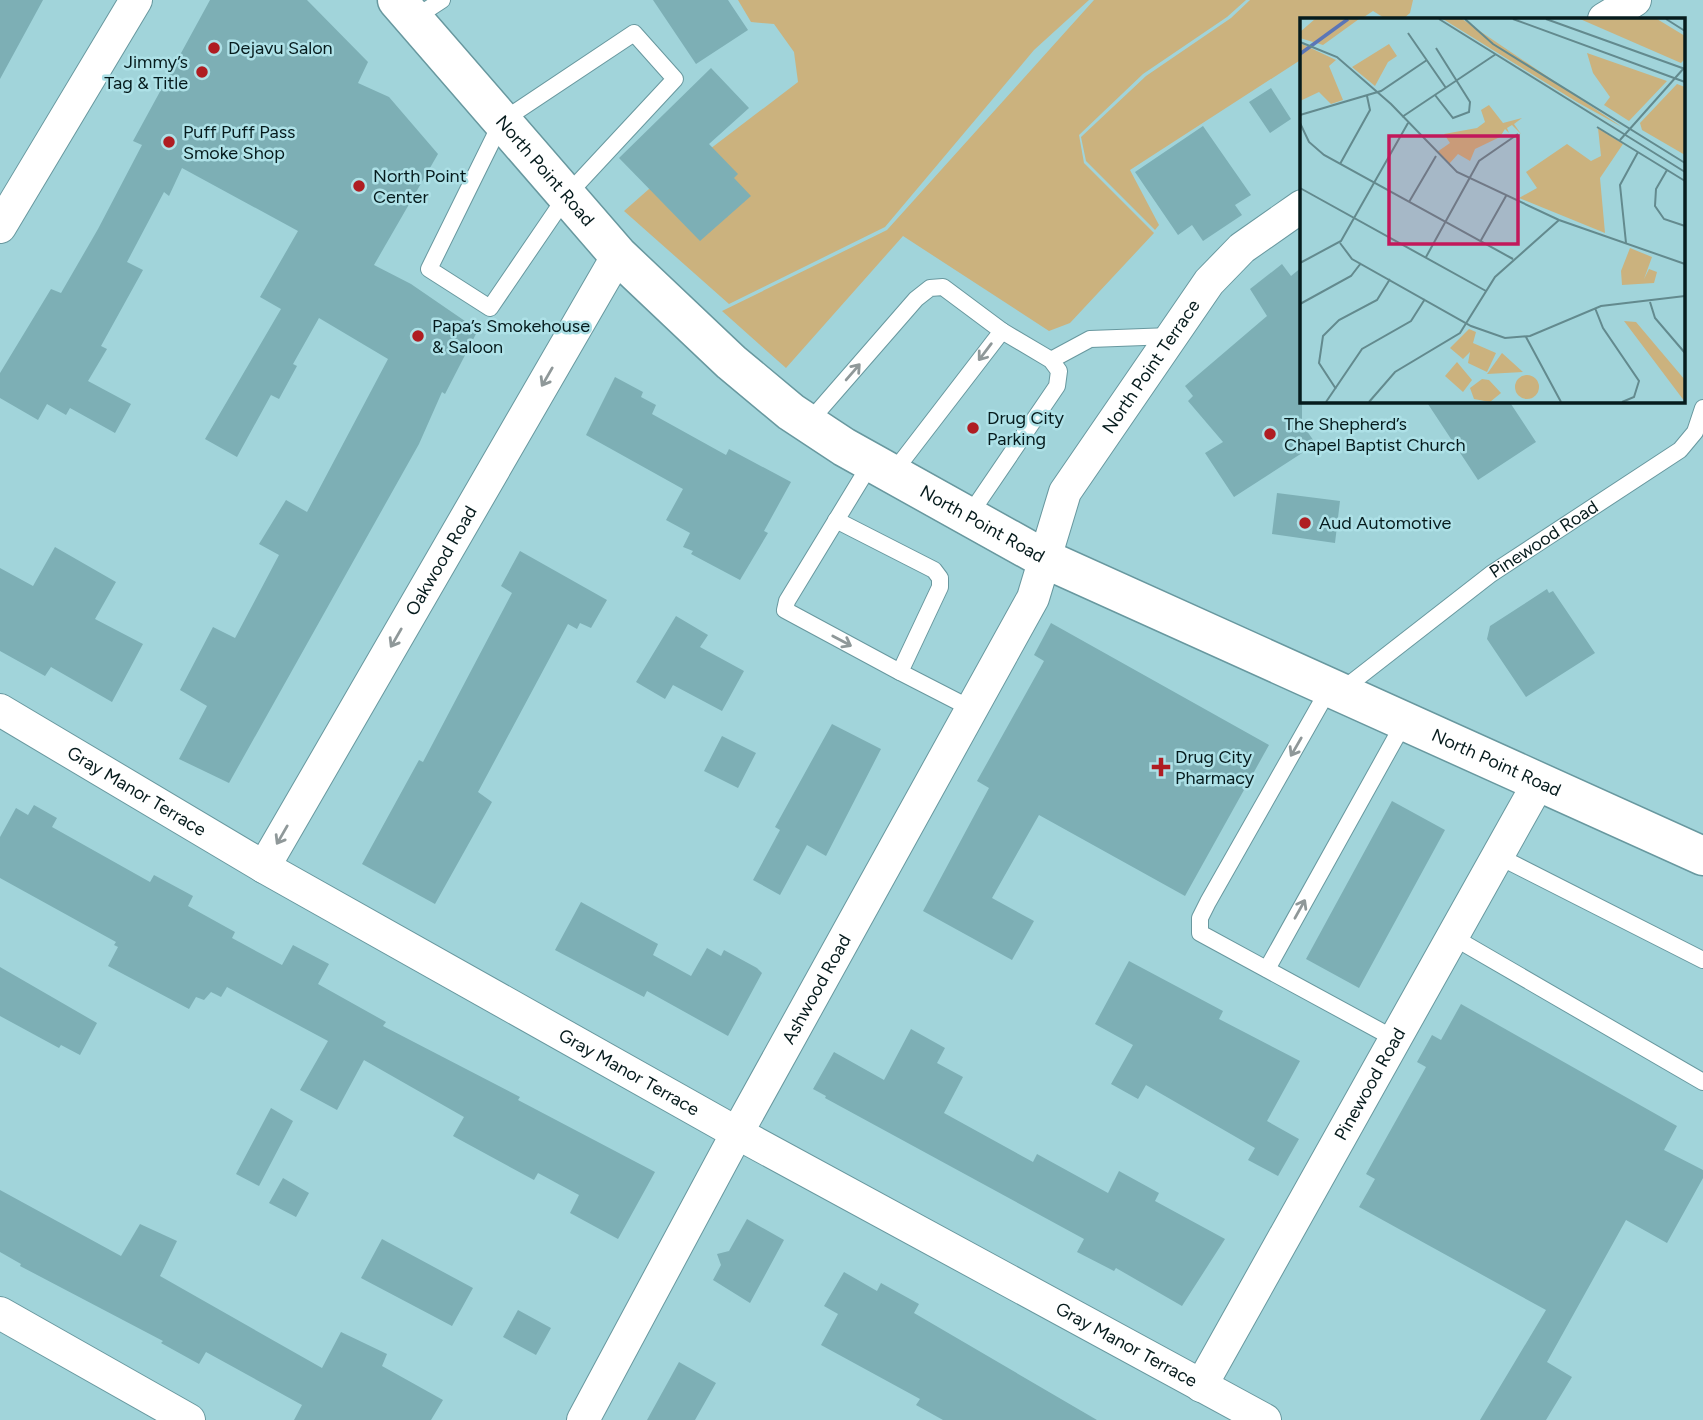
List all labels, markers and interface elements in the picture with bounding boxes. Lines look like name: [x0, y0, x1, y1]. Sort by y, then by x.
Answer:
inset map: [1300, 18, 1686, 402]
place label: Dejavu Salon: [228, 37, 333, 59]
marker: Dejavu Salon: [206, 40, 222, 56]
place label: Jimmy’s Tag & Title: [104, 51, 188, 94]
marker: Jimmy’s Tag & Title: [194, 64, 210, 80]
street label: North Point Road: [491, 111, 599, 231]
place label: Puff Puff Pass Smoke Shop: [183, 121, 295, 164]
marker: Puff Puff Pass Smoke Shop: [161, 134, 177, 150]
place label: North Point Center: [373, 165, 467, 208]
marker: North Point Center: [351, 178, 367, 194]
street label: North Point Terrace: [1097, 295, 1205, 438]
place label: Papa’s Smokehouse & Saloon: [432, 315, 590, 358]
marker: Papa’s Smokehouse & Saloon: [410, 328, 426, 344]
one-way arrow: [978, 342, 993, 361]
one-way arrow: [845, 363, 861, 381]
one-way arrow: [540, 367, 554, 387]
place label: Drug City Parking: [987, 407, 1064, 450]
place label: The Shepherd’s Chapel Baptist Church: [1284, 413, 1465, 456]
marker: Drug City Parking: [965, 420, 981, 436]
marker: The Shepherd’s Chapel Baptist Church: [1262, 426, 1278, 442]
street label: North Point Road: [916, 481, 1049, 568]
street label: Pinewood Road: [1485, 496, 1602, 583]
street label: Oakwood Road: [401, 502, 482, 619]
place label: Aud Automotive: [1319, 512, 1452, 534]
marker: Aud Automotive: [1297, 515, 1313, 531]
one-way arrow: [389, 627, 402, 648]
one-way arrow: [832, 635, 852, 649]
street label: North Point Road: [1428, 724, 1564, 801]
one-way arrow: [1289, 736, 1303, 756]
street label: Gray Manor Terrace: [63, 741, 210, 841]
place label: Drug City Pharmacy: [1175, 746, 1255, 789]
marker: Drug City Pharmacy: [1153, 759, 1169, 775]
one-way arrow: [275, 824, 289, 844]
one-way arrow: [1293, 900, 1307, 920]
street label: Ashwood Road: [777, 931, 856, 1048]
street label: Gray Manor Terrace: [555, 1024, 703, 1121]
street label: Pinewood Road: [1330, 1024, 1410, 1144]
street label: Gray Manor Terrace: [1052, 1297, 1201, 1392]

